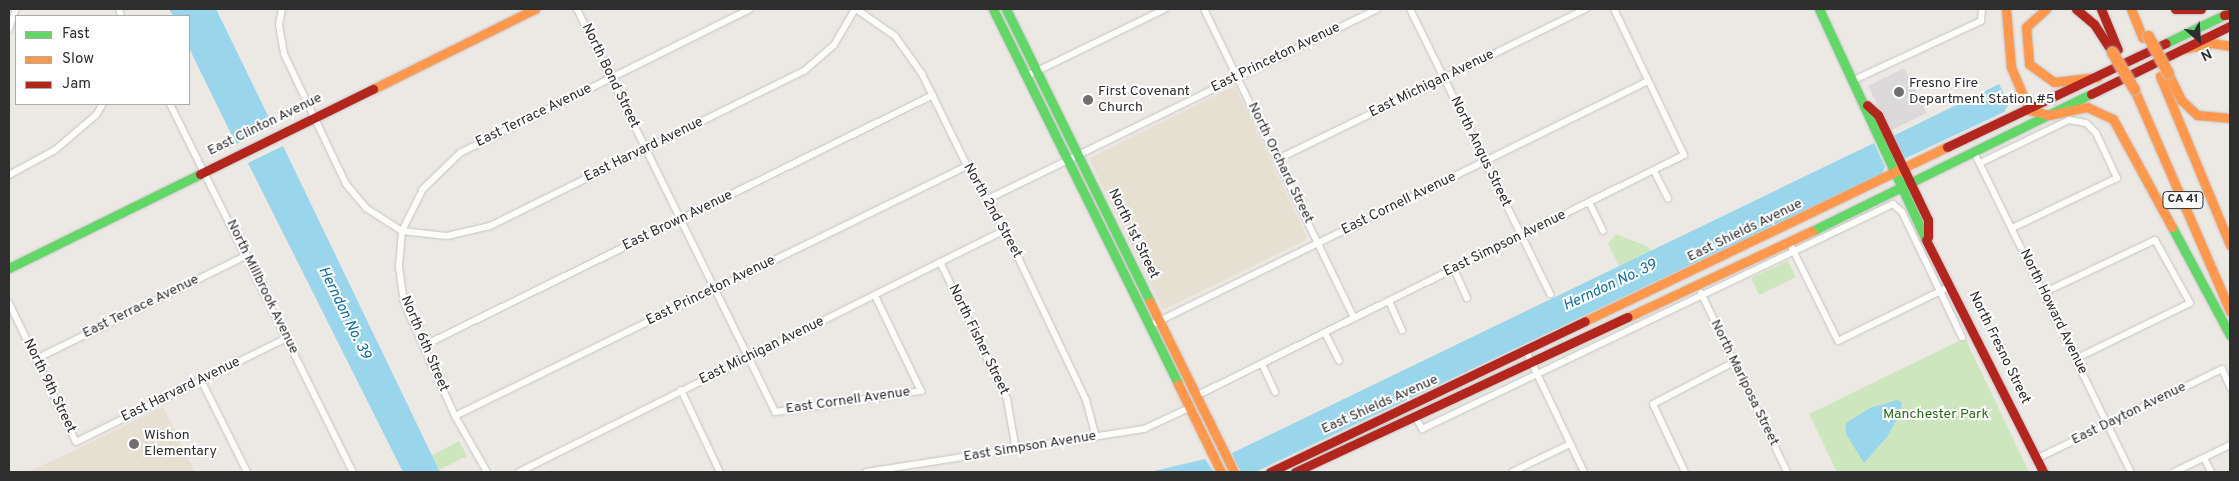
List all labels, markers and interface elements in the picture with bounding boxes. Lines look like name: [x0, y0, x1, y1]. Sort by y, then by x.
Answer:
legend: [15, 15, 190, 105]
north arrow: [2174, 15, 2224, 65]
street label: East Princeton Avenue: [1209, 19, 1343, 97]
street label: North Bond Street: [577, 21, 643, 131]
text: Fast: [62, 25, 90, 44]
text: N: [2198, 44, 2214, 64]
street label: East Michigan Avenue: [1367, 46, 1497, 122]
text: Slow: [62, 50, 94, 69]
text: Jam: [62, 75, 91, 94]
place label: Fresno Fire Department Station #5: [1909, 76, 2054, 108]
street label: East Terrace Avenue: [473, 80, 595, 152]
place label: First Covenant Church: [1098, 84, 1190, 116]
marker: Fresno Fire Department Station #5: [1893, 86, 1905, 98]
street label: East Clinton Avenue: [205, 90, 325, 160]
marker: First Covenant Church: [1082, 94, 1094, 106]
street label: North Angus Street: [1446, 94, 1514, 210]
street label: North Orchard Street: [1243, 100, 1317, 226]
street label: East Harvard Avenue: [582, 114, 706, 186]
street label: North 2nd Street: [959, 161, 1025, 261]
street label: East Cornell Avenue: [1339, 169, 1459, 239]
street label: North 1st Street: [1104, 186, 1162, 282]
street label: East Brown Avenue: [620, 187, 736, 255]
road number: CA 41: [2162, 190, 2204, 210]
street label: East Shields Avenue: [1685, 196, 1805, 266]
street label: East Simpson Avenue: [1441, 207, 1569, 281]
street label: North Millbrook Avenue: [222, 217, 302, 357]
street label: North Howard Avenue: [2015, 247, 2091, 377]
street label: East Princeton Avenue: [644, 252, 778, 330]
water label: Herndon No. 39: [1561, 257, 1659, 315]
water label: Herndon No. 39: [314, 264, 374, 362]
street label: East Terrace Avenue: [80, 271, 202, 343]
street label: North Fisher Street: [944, 282, 1012, 398]
street label: North Fresno Street: [1964, 289, 2034, 407]
street label: North 6th Street: [396, 293, 452, 395]
street label: East Michigan Avenue: [697, 313, 827, 389]
street label: North Mariposa Street: [1706, 317, 1782, 449]
street label: North 9th Street: [19, 336, 79, 436]
street label: East Harvard Avenue: [119, 354, 243, 426]
street label: East Shields Avenue: [1319, 372, 1441, 438]
street label: East Dayton Avenue: [2069, 379, 2189, 449]
street label: East Cornell Avenue: [784, 384, 912, 418]
park label: Manchester Park: [1883, 407, 1989, 423]
place label: Wishon Elementary: [144, 428, 217, 461]
street label: East Simpson Avenue: [962, 428, 1098, 466]
marker: Wishon Elementary: [128, 438, 140, 450]

